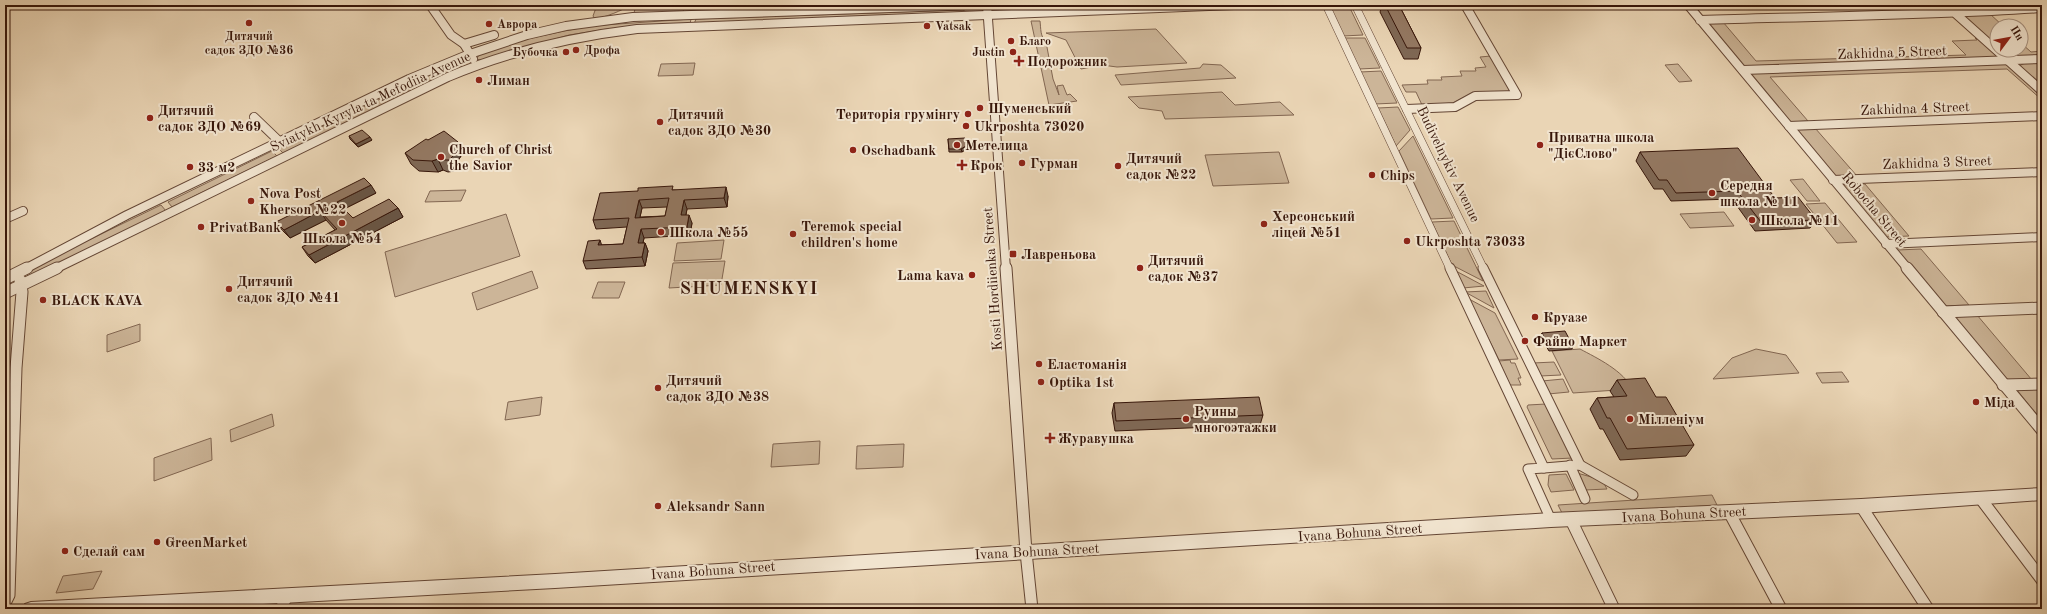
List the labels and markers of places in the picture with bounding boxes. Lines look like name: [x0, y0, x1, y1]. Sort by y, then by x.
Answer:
marker: Дитячий садок ЗДО №36: [244, 18, 254, 28]
marker: Аврора: [484, 19, 494, 29]
place label: Аврора: [497, 19, 537, 31]
marker: Vatsak: [922, 21, 932, 31]
place label: Vatsak: [935, 21, 972, 33]
place label: Дитячий садок ЗДО №36: [205, 31, 293, 57]
marker: Благо: [1006, 36, 1016, 46]
place label: Благо: [1019, 36, 1051, 48]
marker: Дрофа: [571, 45, 581, 55]
place label: Дрофа: [584, 45, 620, 57]
place label: Бубочка: [512, 47, 558, 59]
marker: Бубочка: [561, 47, 571, 57]
place label: Justin: [972, 47, 1005, 59]
marker: Justin: [1008, 47, 1018, 57]
place label: Подорожник: [1027, 55, 1108, 69]
marker: Подорожник: [1014, 56, 1024, 66]
place label: Лиман: [487, 74, 530, 88]
marker: Лиман: [474, 75, 484, 85]
place label: Шуменський: [988, 102, 1071, 116]
marker: Шуменський: [975, 103, 985, 113]
place label: Дитячий садок ЗДО №69: [158, 104, 261, 134]
place label: Дитячий садок ЗДО №30: [668, 108, 771, 138]
place label: Територія грумінгу: [836, 108, 960, 122]
marker: Територія грумінгу: [963, 109, 973, 119]
marker: Дитячий садок ЗДО №69: [145, 113, 155, 123]
marker: Дитячий садок ЗДО №30: [655, 117, 665, 127]
place label: Ukrposhta 73020: [974, 120, 1084, 134]
marker: Ukrposhta 73020: [961, 121, 971, 131]
place label: Приватна школа "ДієСлово": [1548, 131, 1654, 161]
place label: Метелица: [965, 139, 1028, 153]
marker: Метелица: [952, 140, 962, 150]
marker: Приватна школа "ДієСлово": [1535, 140, 1545, 150]
place label: Church of Christ the Savior: [449, 143, 552, 173]
place label: Oschadbank: [861, 144, 936, 158]
marker: Oschadbank: [848, 145, 858, 155]
marker: Church of Christ the Savior: [436, 152, 446, 162]
place label: Дитячий садок №22: [1126, 152, 1196, 182]
place label: Гурман: [1030, 157, 1078, 171]
marker: Гурман: [1017, 158, 1027, 168]
place label: Крок: [970, 159, 1003, 173]
marker: Крок: [957, 160, 967, 170]
place label: 33 м2: [198, 161, 235, 175]
marker: Дитячий садок №22: [1113, 161, 1123, 171]
marker: 33 м2: [185, 162, 195, 172]
place label: Chips: [1380, 169, 1415, 183]
marker: Chips: [1367, 170, 1377, 180]
place label: Середня школа № 11: [1720, 179, 1799, 209]
place label: Nova Post Kherson №22: [259, 187, 346, 217]
marker: Середня школа № 11: [1707, 188, 1717, 198]
marker: Nova Post Kherson №22: [246, 196, 256, 206]
place label: Херсонський ліцей №51: [1272, 210, 1355, 240]
place label: Школа №11: [1760, 214, 1839, 228]
marker: Школа №11: [1747, 215, 1757, 225]
marker: Школа №54: [337, 218, 347, 228]
marker: Херсонський ліцей №51: [1259, 219, 1269, 229]
place label: Teremok special children's home: [801, 220, 902, 250]
place label: PrivatBank: [209, 221, 281, 235]
marker: PrivatBank: [196, 222, 206, 232]
place label: Школа №55: [669, 226, 748, 240]
marker: Школа №55: [656, 227, 666, 237]
marker: Teremok special children's home: [788, 229, 798, 239]
place label: Школа №54: [302, 232, 382, 246]
place label: Ukrposhta 73033: [1415, 235, 1525, 249]
marker: Ukrposhta 73033: [1402, 236, 1412, 246]
place label: Лавреньова: [1021, 248, 1096, 262]
marker: Лавреньова: [1008, 249, 1018, 259]
place label: Дитячий садок №37: [1148, 254, 1218, 284]
marker: Дитячий садок №37: [1135, 263, 1145, 273]
place label: Lama kava: [897, 269, 964, 283]
marker: Lama kava: [967, 270, 977, 280]
place label: Дитячий садок ЗДО №41: [237, 275, 340, 305]
marker: Дитячий садок ЗДО №41: [224, 284, 234, 294]
place label: BLACK KAVA: [51, 294, 143, 308]
marker: BLACK KAVA: [38, 295, 48, 305]
place label: Круазе: [1543, 311, 1588, 325]
marker: Круазе: [1530, 312, 1540, 322]
place label: Файно Маркет: [1533, 335, 1627, 349]
marker: Файно Маркет: [1520, 336, 1530, 346]
place label: Еластоманія: [1047, 358, 1127, 372]
marker: Еластоманія: [1034, 359, 1044, 369]
place label: Дитячий садок ЗДО №38: [666, 374, 769, 404]
place label: Оptika 1st: [1049, 376, 1114, 390]
marker: Оptika 1st: [1036, 377, 1046, 387]
marker: Дитячий садок ЗДО №38: [653, 383, 663, 393]
place label: Міда: [1984, 396, 2015, 410]
marker: Міда: [1971, 397, 1981, 407]
place label: Руины многоэтажки: [1194, 405, 1277, 435]
place label: Мілленіум: [1638, 413, 1704, 427]
marker: Руины многоэтажки: [1181, 414, 1191, 424]
marker: Мілленіум: [1625, 414, 1635, 424]
place label: Журавушка: [1058, 432, 1134, 446]
marker: Журавушка: [1045, 433, 1055, 443]
place label: Aleksandr Sann: [666, 500, 765, 514]
marker: Aleksandr Sann: [653, 501, 663, 511]
place label: GreenMarket: [165, 536, 247, 550]
marker: GreenMarket: [152, 537, 162, 547]
place label: Сделай сам: [73, 545, 145, 559]
marker: Сделай сам: [60, 546, 70, 556]

